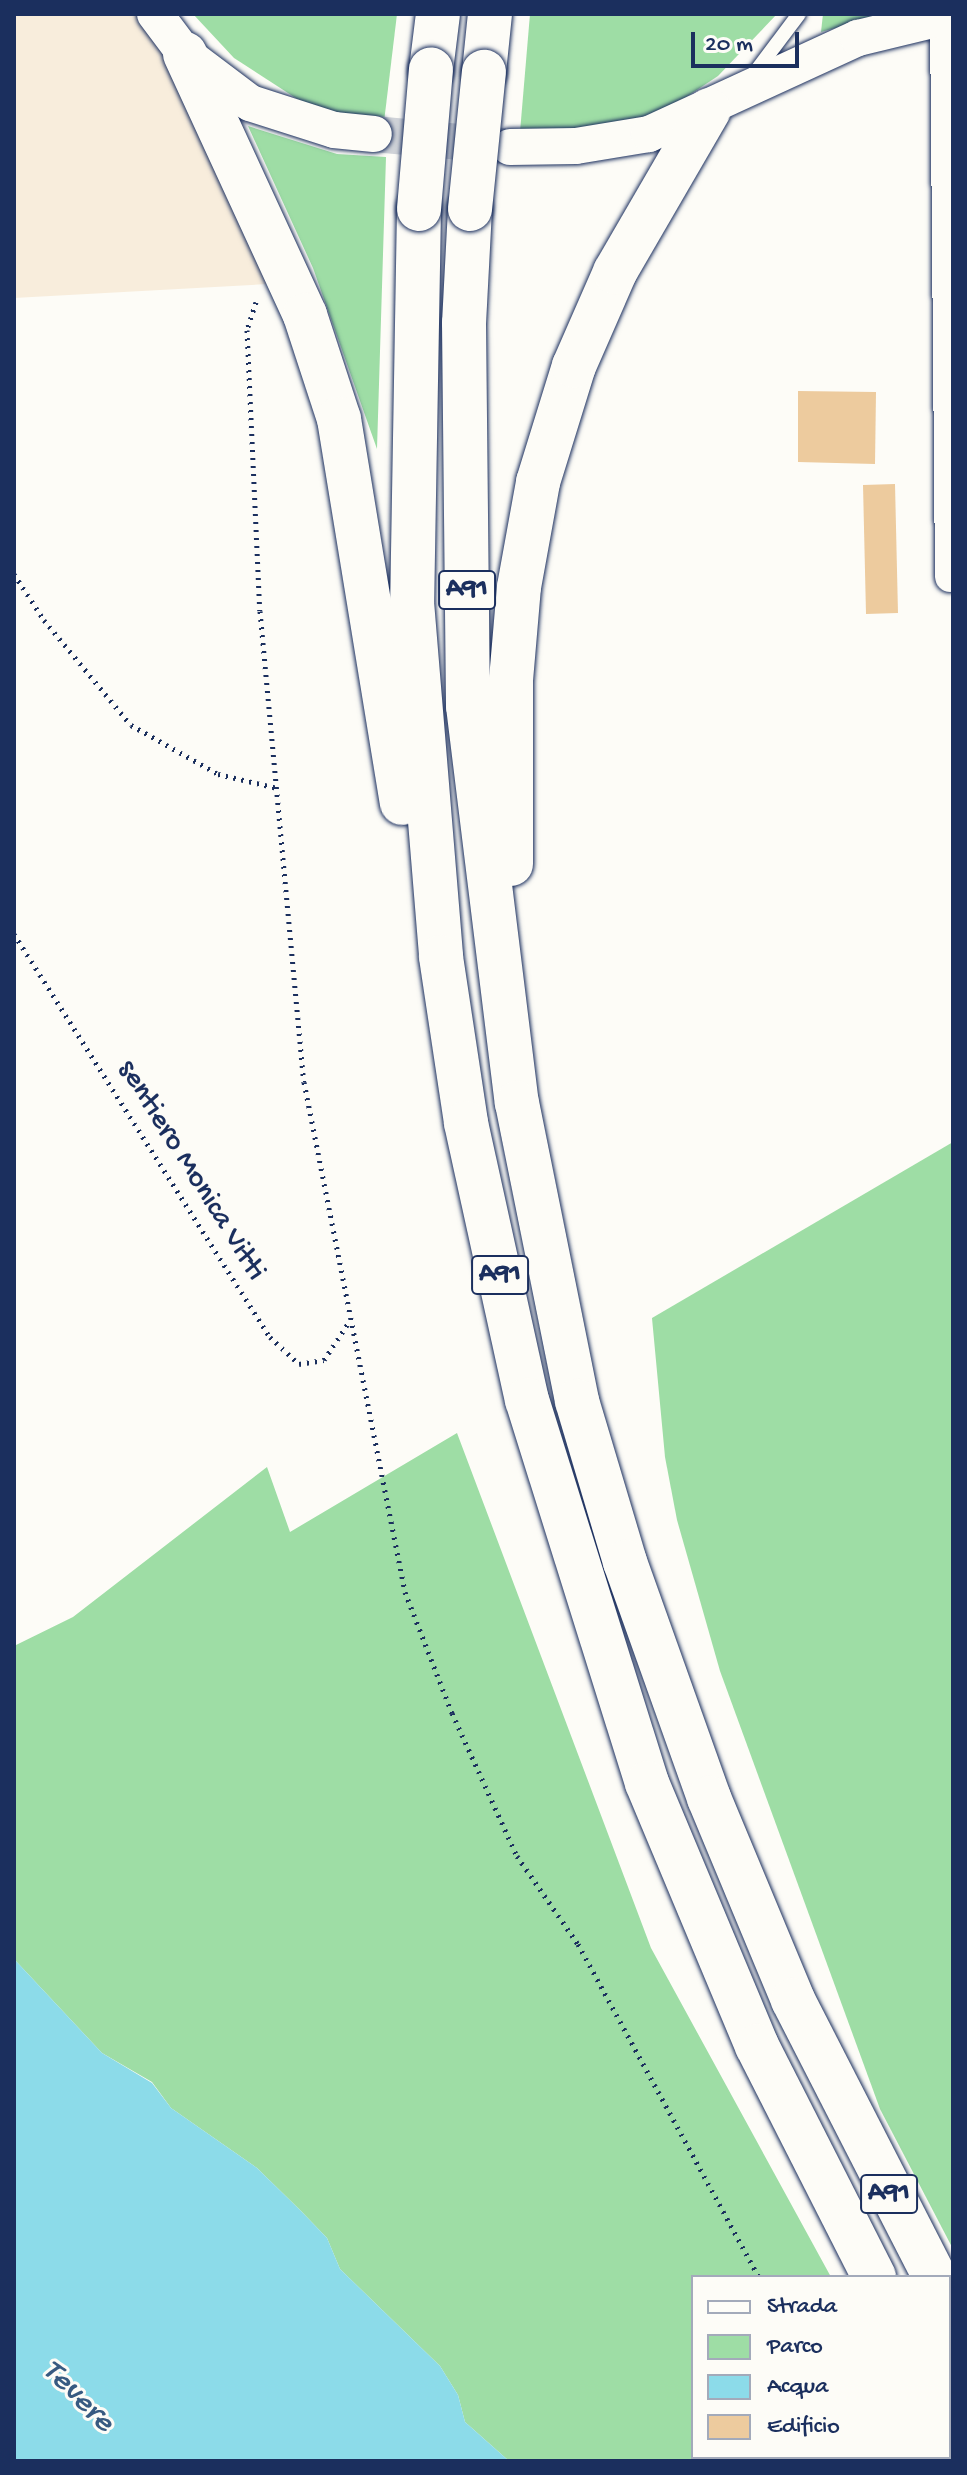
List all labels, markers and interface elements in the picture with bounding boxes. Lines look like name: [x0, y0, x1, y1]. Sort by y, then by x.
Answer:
scale bar: [695, 16, 803, 66]
text: 20 m: [705, 31, 753, 60]
road number: A91: [437, 566, 497, 614]
street label: sentiero Monica Vitti: [108, 1054, 272, 1288]
road number: A91: [470, 1251, 530, 1299]
road number: A91: [859, 2170, 919, 2218]
legend: [691, 2275, 951, 2459]
text: Strada: [767, 2293, 837, 2322]
text: Parco: [767, 2333, 823, 2362]
water label: Tevere: [33, 2353, 121, 2441]
text: Acqua: [767, 2373, 828, 2402]
text: Edificio: [767, 2413, 840, 2442]

